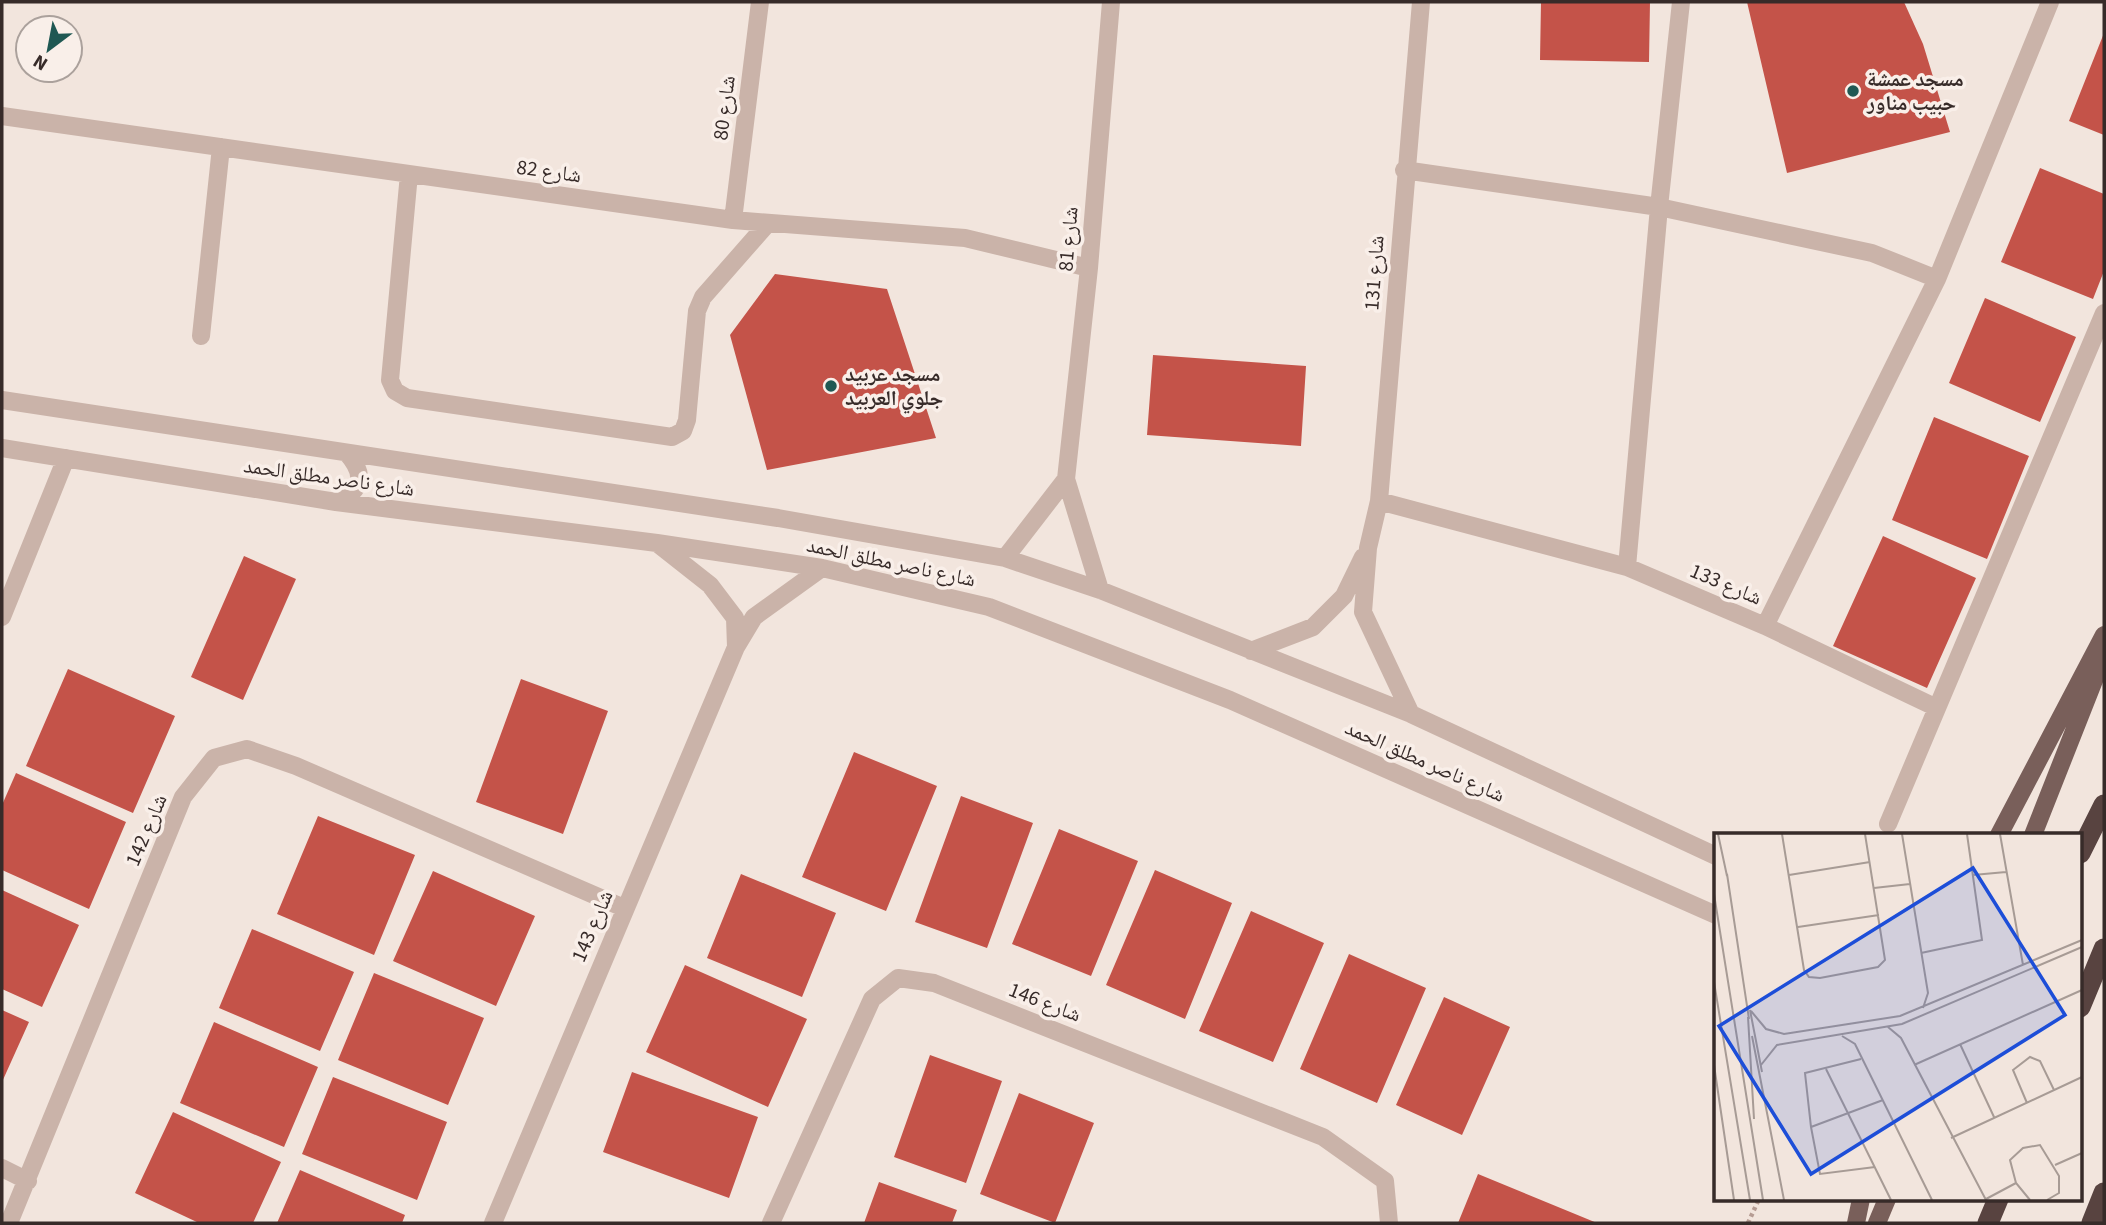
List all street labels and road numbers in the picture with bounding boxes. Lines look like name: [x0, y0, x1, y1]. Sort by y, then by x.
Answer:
street label: شارع 80: [705, 74, 743, 142]
street label: شارع 82: [515, 152, 583, 190]
street label: شارع 81: [1050, 205, 1086, 273]
street label: شارع 131: [1356, 234, 1392, 312]
street label: شارع ناصر مطلق الحمد: [242, 450, 416, 504]
street label: شارع ناصر مطلق الحمد: [804, 529, 978, 595]
street label: شارع 133: [1685, 555, 1767, 613]
street label: شارع ناصر مطلق الحمد: [1340, 712, 1510, 810]
street label: شارع 142: [117, 789, 175, 871]
street label: شارع 143: [563, 885, 621, 967]
street label: شارع 146: [1004, 974, 1086, 1030]

